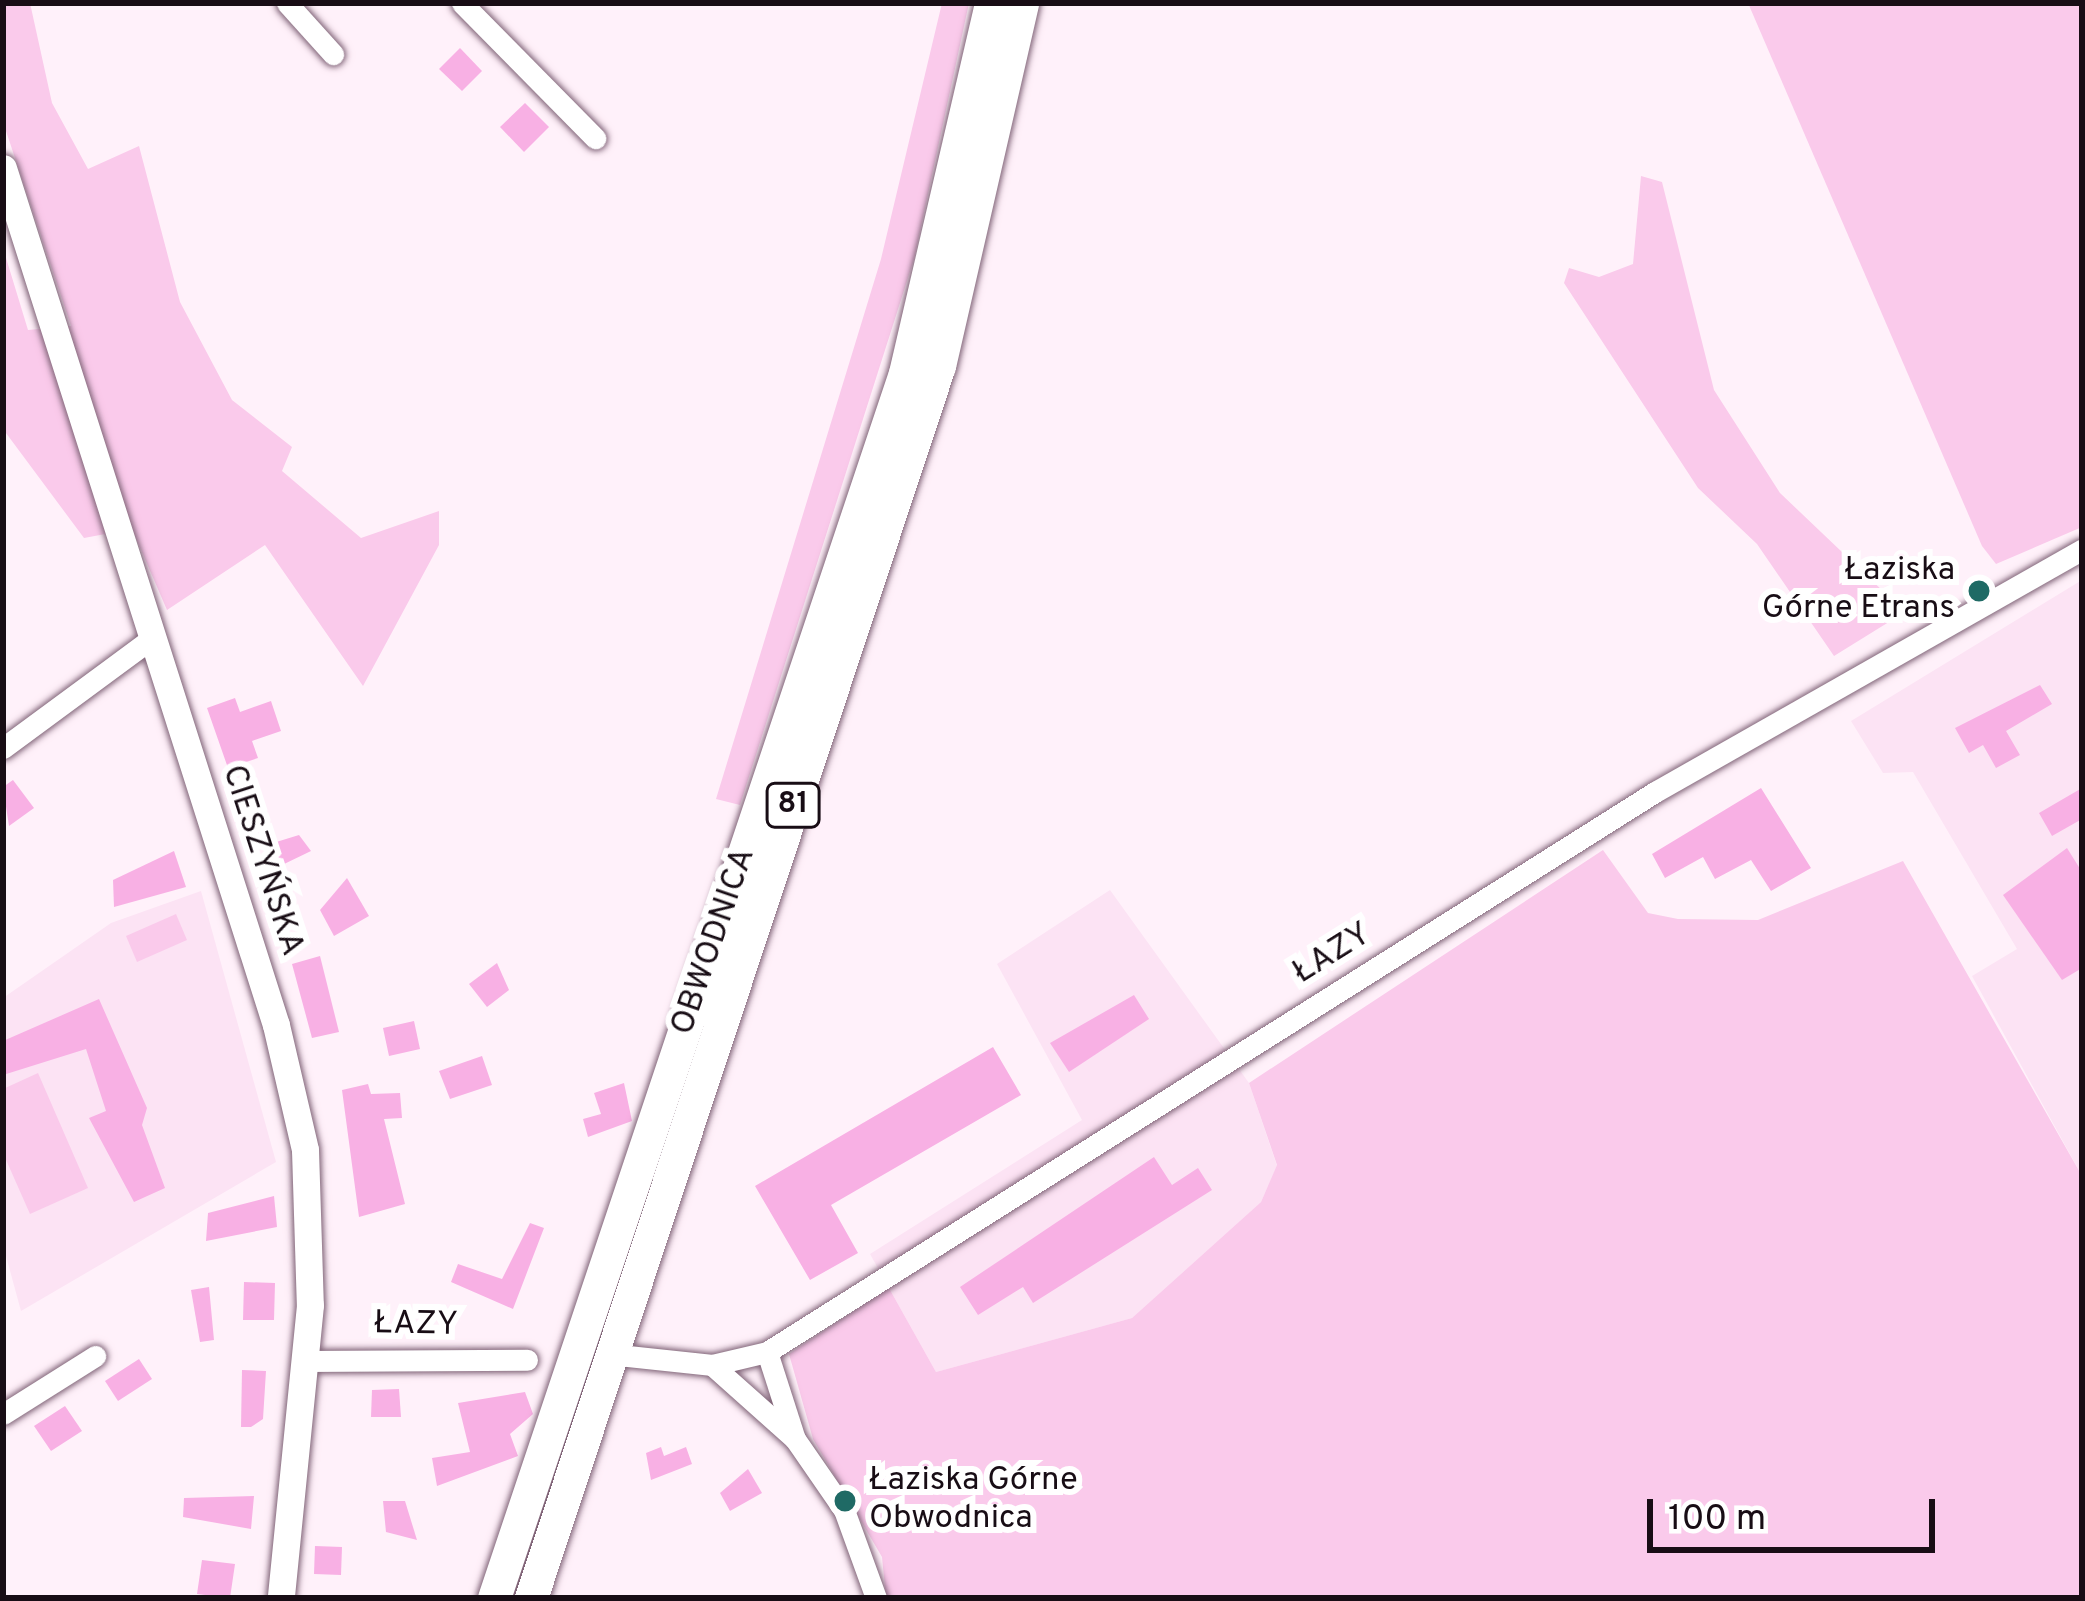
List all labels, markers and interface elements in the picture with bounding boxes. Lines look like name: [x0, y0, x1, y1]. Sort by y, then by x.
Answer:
place label: Łaziska Górne Etrans: [1762, 552, 1955, 630]
marker: Łaziska Górne Etrans: [1966, 578, 1992, 604]
street label: CIESZYŃSKA: [212, 761, 310, 961]
road number: 81: [763, 781, 823, 829]
street label: OBWODNICA: [665, 843, 765, 1041]
street label: ŁAZY: [1287, 916, 1379, 994]
street label: ŁAZY: [374, 1305, 458, 1347]
place label: Łaziska Górne Obwodnica: [869, 1462, 1078, 1540]
scale bar: [1653, 1475, 1941, 1549]
marker: Łaziska Górne Obwodnica: [832, 1488, 858, 1514]
text: 100 m: [1668, 1497, 1766, 1543]

